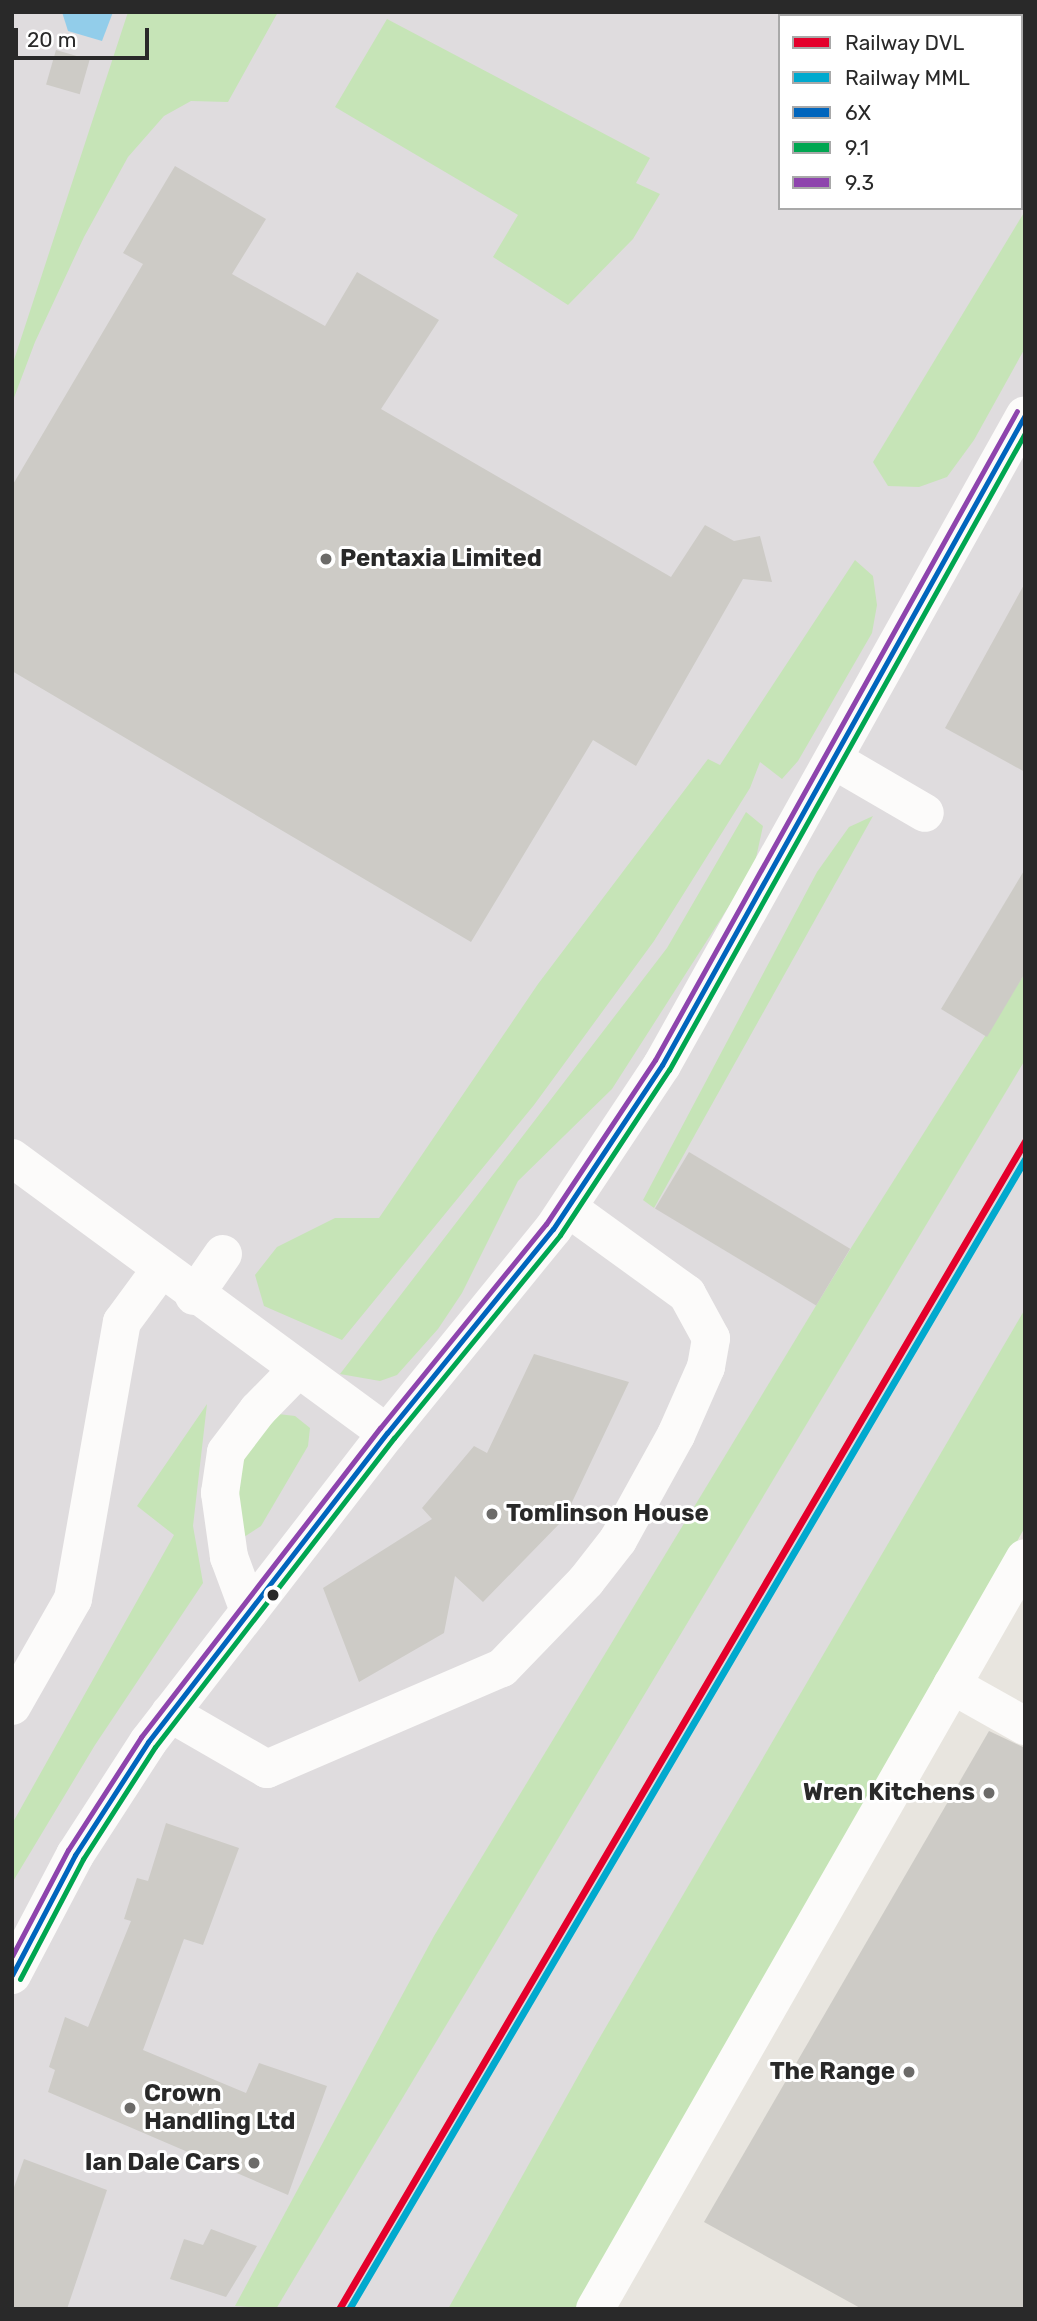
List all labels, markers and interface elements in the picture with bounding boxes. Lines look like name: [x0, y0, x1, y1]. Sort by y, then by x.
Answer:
scale bar: [18, 14, 152, 58]
legend: [778, 14, 1023, 210]
text: 20 m: [27, 27, 76, 52]
text: Railway DVL: [845, 30, 964, 55]
text: Railway MML: [845, 65, 970, 90]
text: 6X: [845, 100, 871, 125]
text: 9.1: [845, 135, 869, 160]
text: 9.3: [845, 170, 874, 195]
place label: Pentaxia Limited: [340, 545, 542, 573]
marker: Pentaxia Limited: [318, 551, 334, 567]
place label: Tomlinson House: [506, 1500, 709, 1528]
marker: Tomlinson House: [484, 1506, 500, 1522]
unlabelled marker: [266, 1588, 280, 1602]
place label: Wren Kitchens: [803, 1779, 975, 1807]
marker: Wren Kitchens: [981, 1785, 997, 1801]
place label: The Range: [770, 2058, 895, 2086]
marker: The Range: [901, 2064, 917, 2080]
place label: Crown Handling Ltd: [144, 2080, 295, 2136]
marker: Crown Handling Ltd: [122, 2100, 138, 2116]
place label: Ian Dale Cars: [85, 2149, 240, 2177]
marker: Ian Dale Cars: [246, 2155, 262, 2171]

